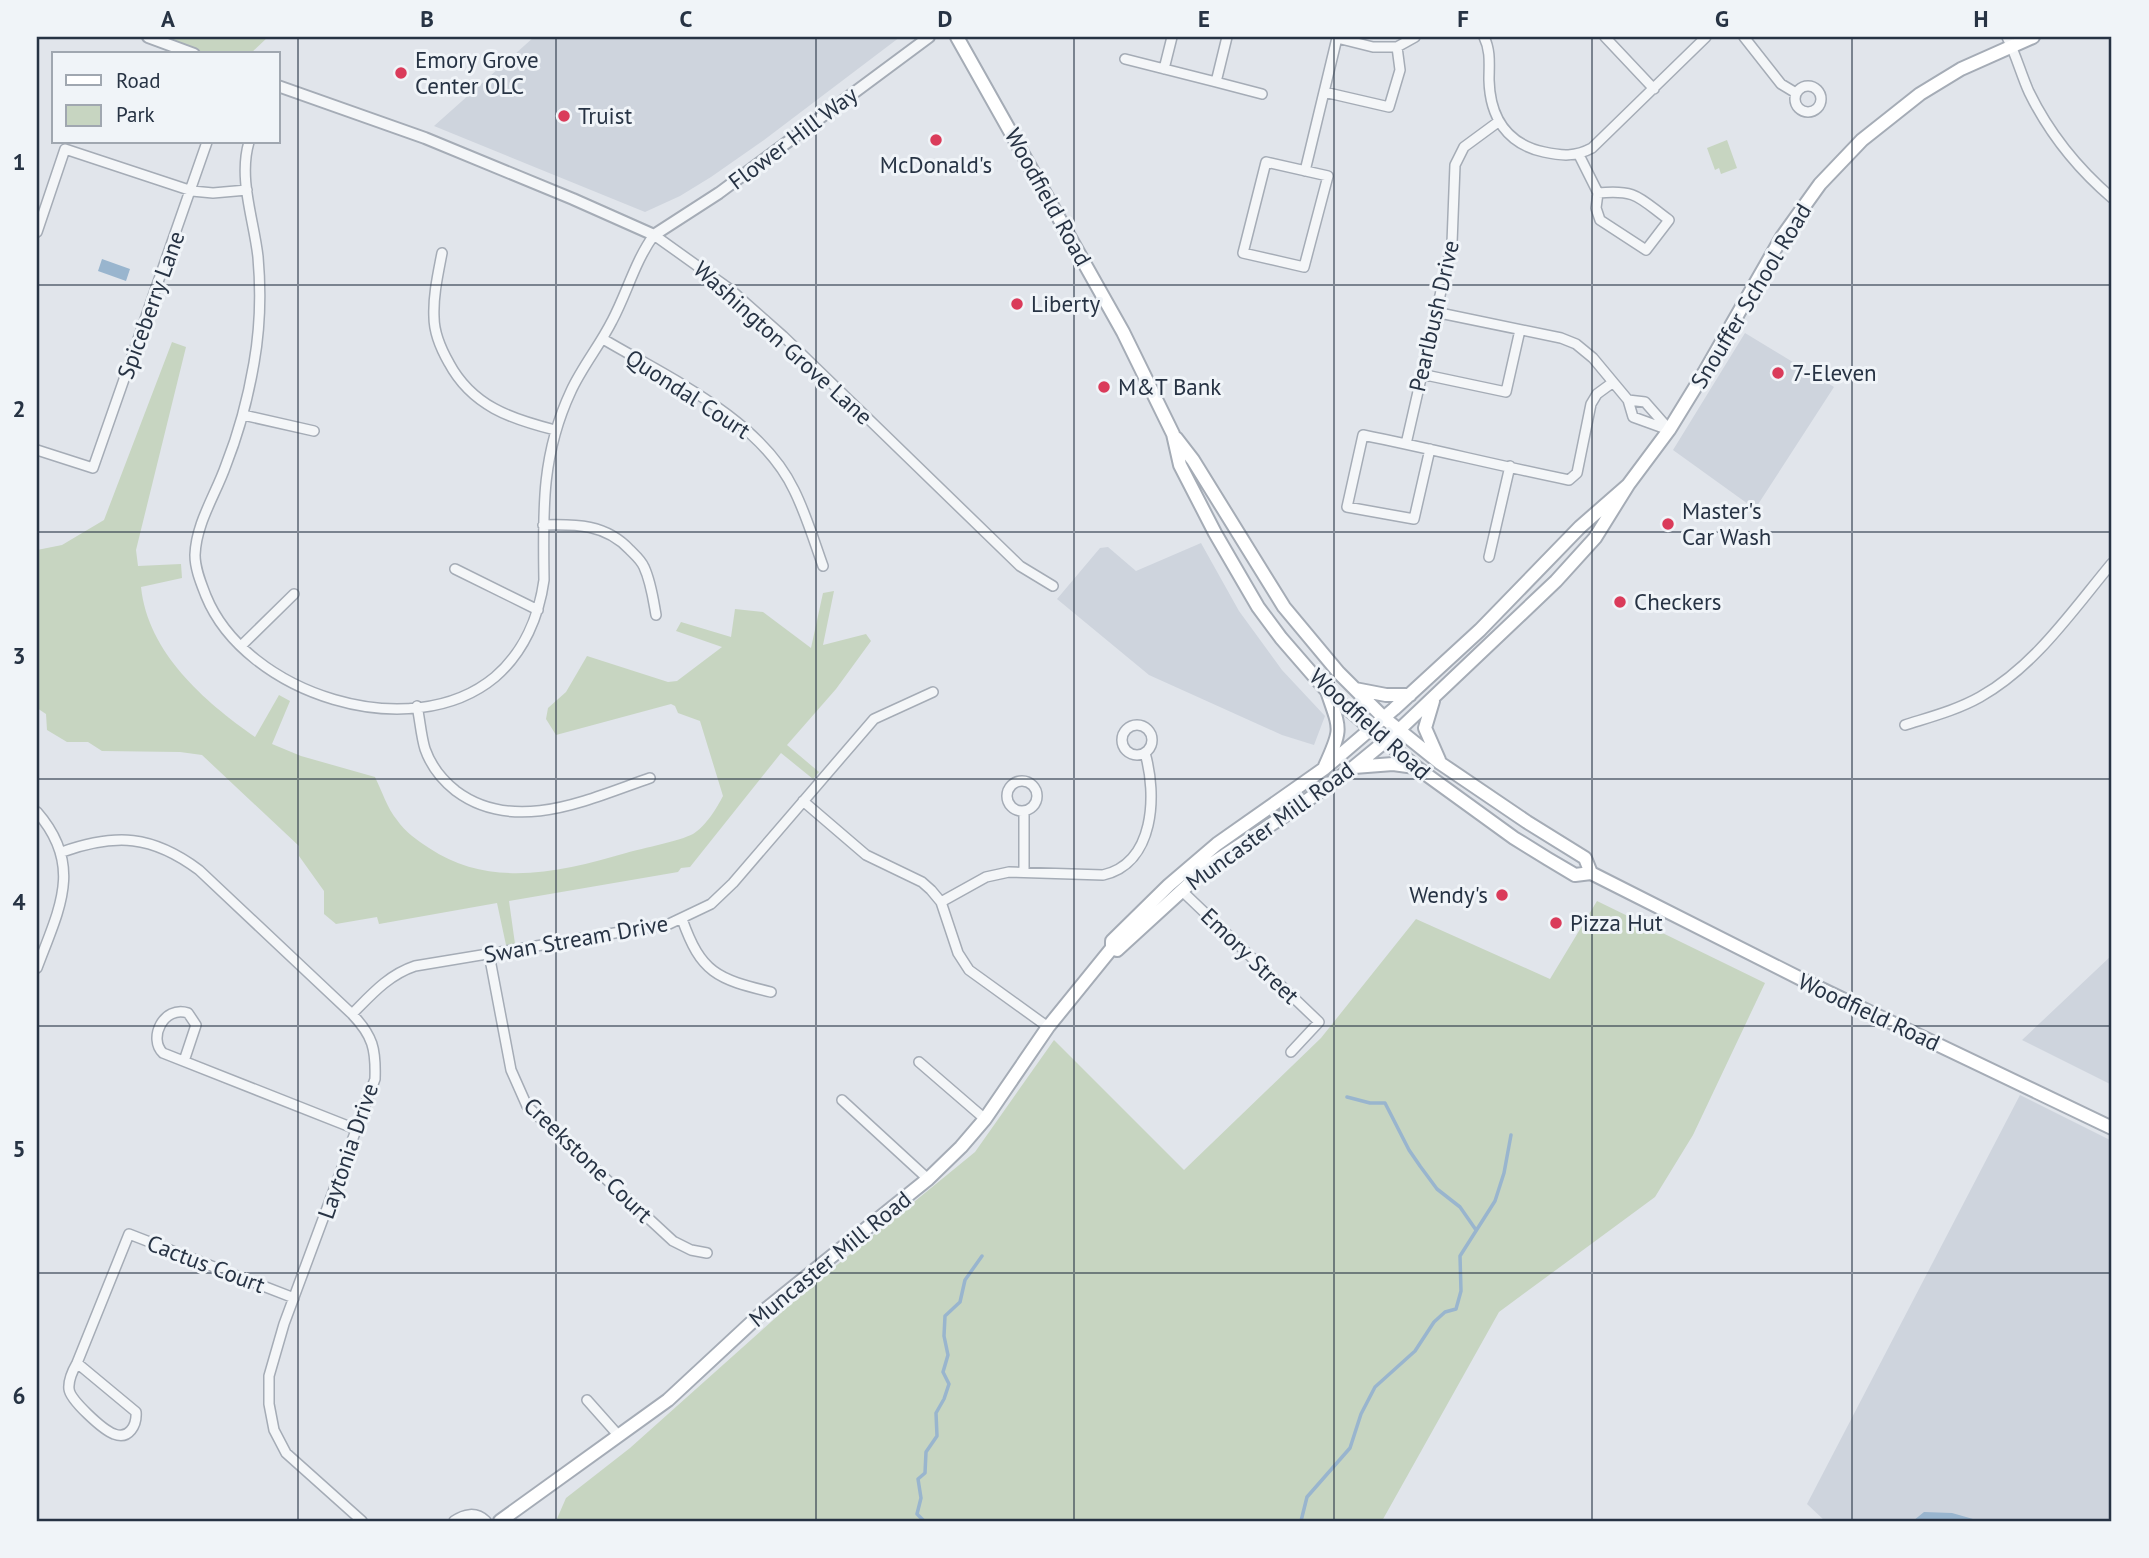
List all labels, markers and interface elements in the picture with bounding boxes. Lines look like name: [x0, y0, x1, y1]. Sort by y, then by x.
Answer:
text: A: [161, 4, 175, 33]
text: B: [420, 4, 434, 33]
text: C: [680, 4, 693, 33]
text: D: [938, 4, 952, 33]
text: E: [1198, 4, 1210, 33]
text: F: [1457, 4, 1469, 33]
text: G: [1715, 4, 1729, 33]
text: H: [1974, 4, 1988, 33]
place label: Emory Grove Center OLC: [415, 45, 539, 100]
legend: [52, 52, 280, 144]
marker: Emory Grove Center OLC: [393, 65, 409, 81]
text: Road: [116, 67, 160, 94]
street label: Flower Hill Way: [722, 80, 863, 196]
text: Park: [116, 101, 155, 128]
place label: Truist: [578, 101, 632, 130]
marker: Truist: [556, 108, 572, 124]
street label: Woodfield Road: [999, 123, 1098, 271]
marker: McDonald's: [928, 132, 944, 148]
text: 1: [12, 147, 26, 176]
place label: McDonald's: [880, 150, 992, 179]
street label: Snouffer School Road: [1684, 198, 1817, 394]
street label: Spiceberry Lane: [110, 227, 191, 383]
street label: Pearlbush Drive: [1402, 237, 1465, 394]
street label: Washington Grove Lane: [688, 255, 879, 431]
place label: Liberty: [1031, 289, 1100, 318]
marker: Liberty: [1009, 296, 1025, 312]
street label: Quondal Court: [620, 342, 756, 445]
place label: 7-Eleven: [1792, 358, 1877, 387]
marker: 7-Eleven: [1770, 365, 1786, 381]
place label: M&T Bank: [1118, 372, 1221, 401]
marker: M&T Bank: [1096, 379, 1112, 395]
text: 2: [12, 394, 26, 423]
place label: Master's Car Wash: [1682, 496, 1771, 551]
marker: Master's Car Wash: [1660, 516, 1676, 532]
place label: Checkers: [1634, 587, 1721, 616]
marker: Checkers: [1612, 594, 1628, 610]
text: 3: [12, 641, 26, 670]
street label: Woodfield Road: [1304, 662, 1437, 786]
street label: Muncaster Mill Road: [1180, 755, 1359, 896]
place label: Wendy's: [1409, 880, 1488, 909]
text: 4: [12, 887, 26, 916]
marker: Wendy's: [1494, 887, 1510, 903]
street label: Emory Street: [1195, 901, 1306, 1010]
street label: Swan Stream Drive: [482, 908, 670, 969]
place label: Pizza Hut: [1570, 908, 1663, 937]
marker: Pizza Hut: [1548, 915, 1564, 931]
street label: Woodfield Road: [1794, 966, 1945, 1057]
street label: Laytonia Drive: [311, 1079, 384, 1222]
street label: Creekstone Court: [518, 1091, 659, 1229]
text: 5: [12, 1134, 26, 1163]
street label: Muncaster Mill Road: [743, 1184, 917, 1333]
street label: Cactus Court: [143, 1228, 269, 1299]
text: 6: [12, 1381, 26, 1410]

